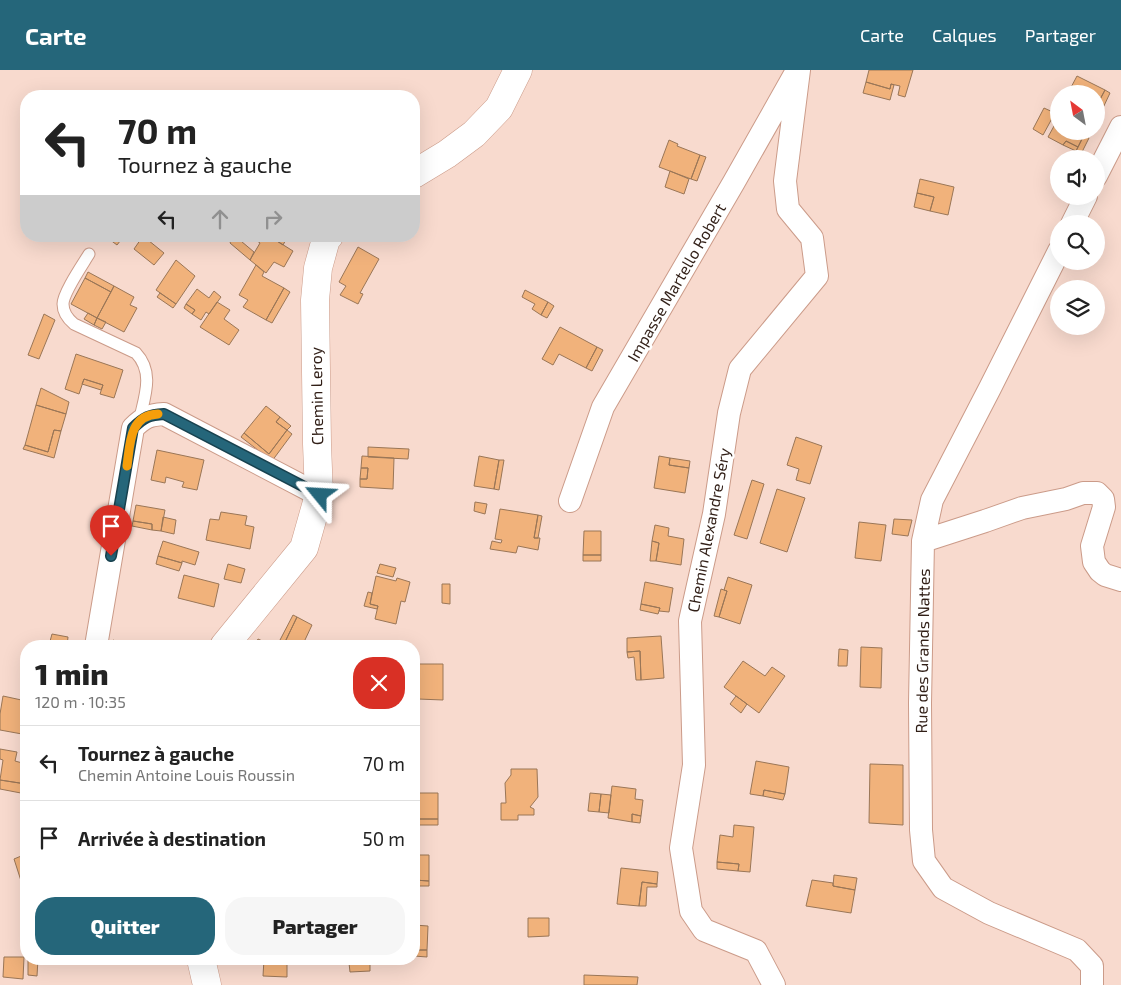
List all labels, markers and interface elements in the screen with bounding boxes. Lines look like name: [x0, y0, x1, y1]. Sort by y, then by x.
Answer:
text: Carte: [25, 21, 86, 50]
text: Carte: [860, 24, 904, 46]
text: Calques: [932, 24, 997, 46]
text: Partager: [1025, 24, 1096, 46]
north arrow: [1050, 85, 1105, 140]
map controls: [1050, 85, 1105, 335]
text: 70 m: [118, 109, 197, 151]
icon: left: [35, 110, 100, 175]
button: sound: [1050, 150, 1105, 205]
text: Tournez à gauche: [118, 151, 292, 177]
street label: Impasse Martello Robert: [623, 199, 729, 365]
icon: left: [153, 205, 181, 233]
icon: ahead: [206, 205, 234, 233]
icon: right: [259, 205, 287, 233]
button: search: [1050, 215, 1105, 270]
button: layers: [1050, 280, 1105, 335]
street label: Chemin Leroy: [306, 346, 326, 445]
street label: Chemin Alexandre Séry: [683, 446, 733, 614]
position arrow: [293, 468, 345, 520]
pin: [90, 505, 132, 556]
icon: arrive: [97, 512, 125, 540]
street label: Rue des Grands Nattes: [911, 568, 933, 734]
text: 1 min: [35, 655, 109, 691]
button: close: [353, 657, 405, 709]
text: 120 m · 10:35: [35, 692, 126, 711]
text: Tournez à gauche: [78, 742, 234, 765]
icon: left: [35, 749, 63, 777]
text: 70 m: [363, 752, 405, 775]
text: Chemin Antoine Louis Roussin: [78, 765, 295, 784]
icon: arrive: [35, 824, 63, 852]
text: Arrivée à destination: [78, 827, 266, 850]
text: 50 m: [362, 827, 405, 850]
button: Quitter: [35, 897, 215, 955]
button: Partager: [225, 897, 405, 955]

